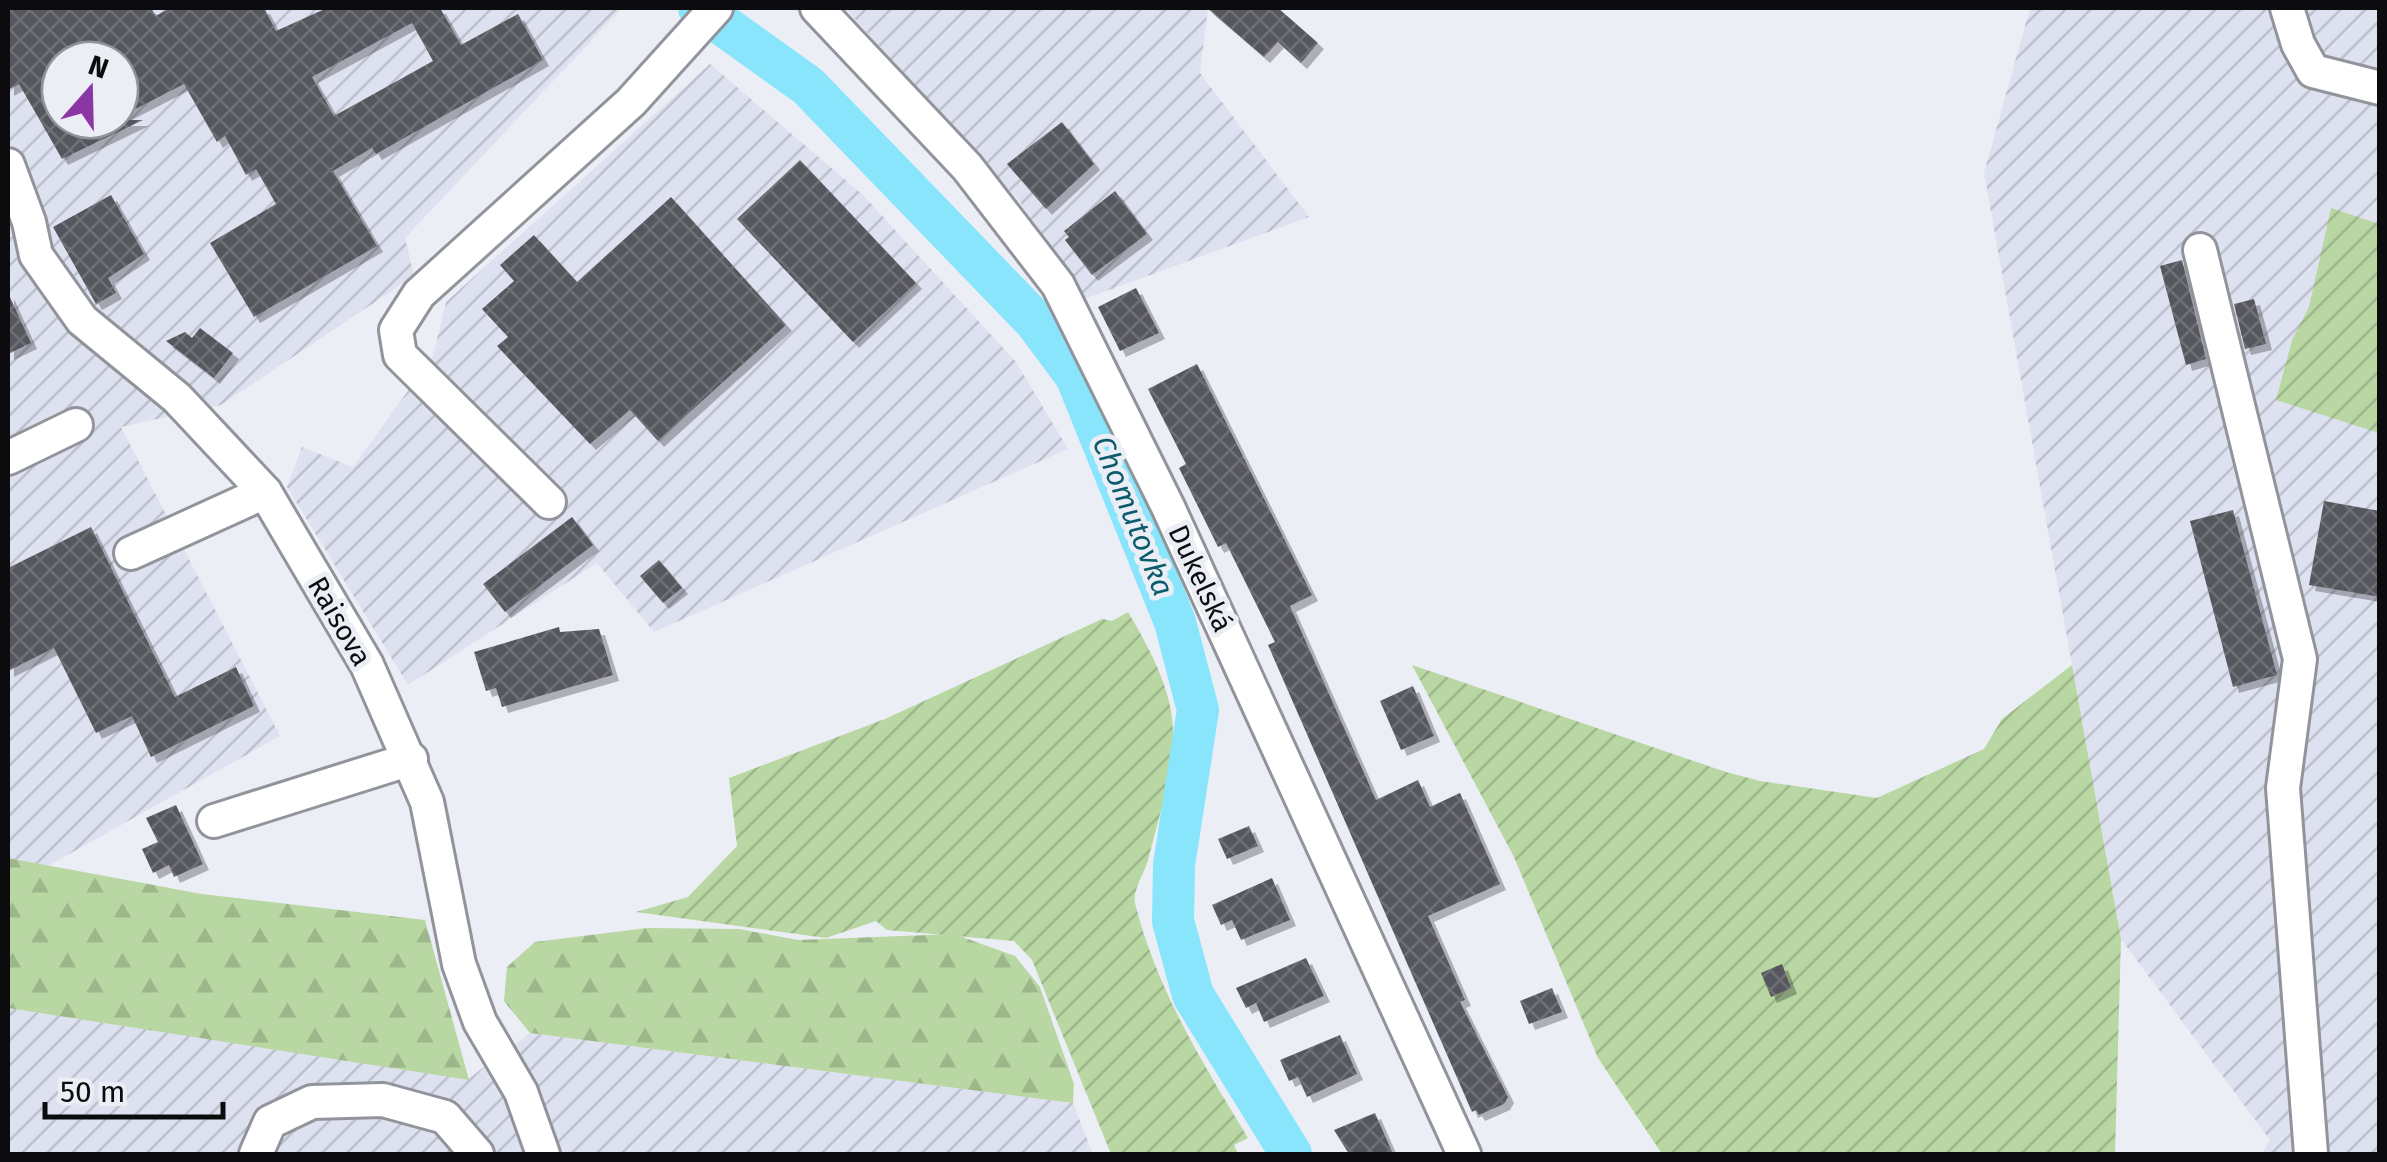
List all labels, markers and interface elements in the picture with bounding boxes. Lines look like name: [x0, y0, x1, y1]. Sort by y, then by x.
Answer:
north arrow: [40, 40, 140, 140]
text: N: [84, 48, 113, 86]
water label: Chomutovka: [1085, 431, 1181, 601]
street label: Dukelská: [1161, 520, 1240, 637]
street label: Raisova: [301, 571, 378, 672]
scale bar: [45, 1057, 222, 1119]
text: 50 m: [60, 1074, 125, 1110]

